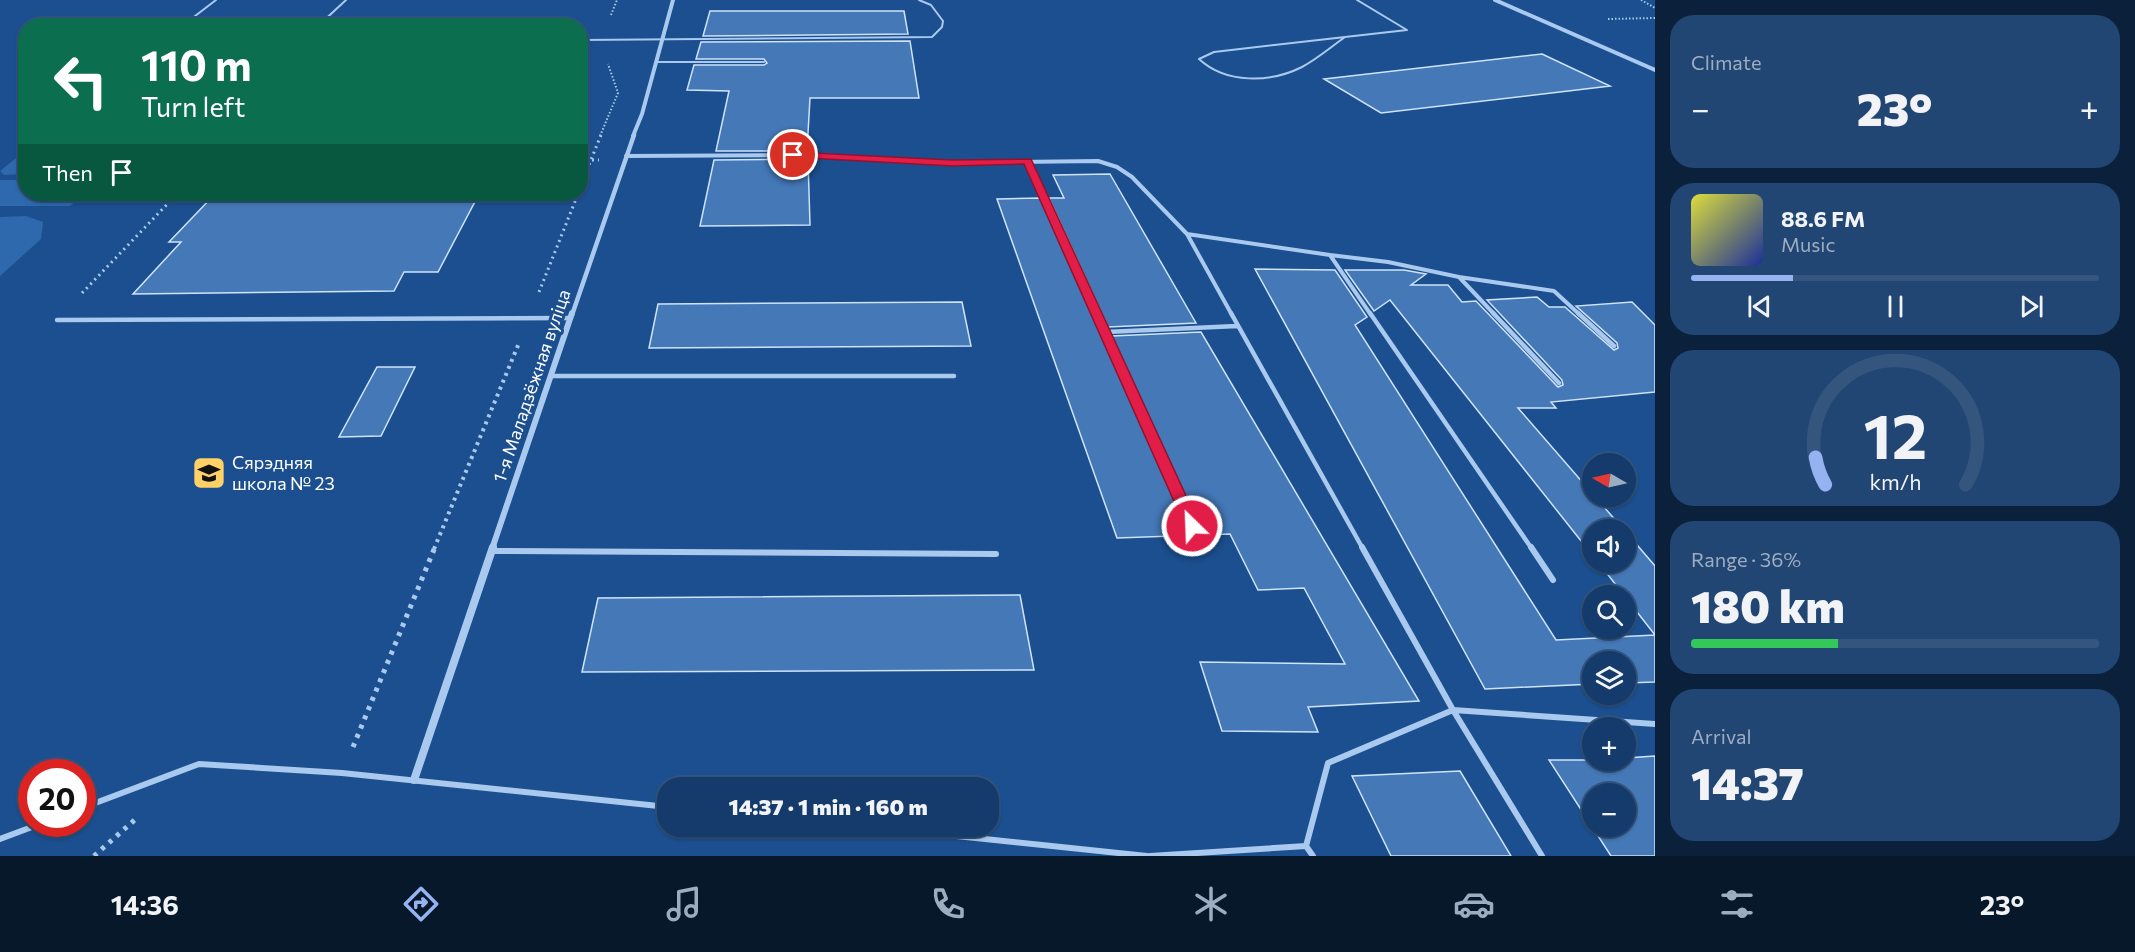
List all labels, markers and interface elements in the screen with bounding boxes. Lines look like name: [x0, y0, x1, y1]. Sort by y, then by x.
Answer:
text: 110 m: [141, 38, 252, 90]
icon: left: [42, 42, 120, 120]
text: Climate: [1691, 50, 1761, 74]
text: 23°: [1857, 80, 1933, 135]
text: −: [1691, 87, 1710, 128]
text: +: [2080, 87, 2099, 128]
text: Turn left: [141, 90, 245, 123]
pin: [767, 129, 818, 180]
icon: arrive: [776, 138, 809, 171]
icon: arrive: [105, 156, 138, 189]
text: Then: [42, 159, 93, 186]
text: 88.6 FM: [1781, 205, 1865, 232]
text: Music: [1781, 232, 1835, 256]
street label: 1-я Маладзёжная вуліца: [488, 286, 574, 485]
icon: previous: [1743, 290, 1776, 323]
icon: pause: [1879, 290, 1912, 323]
icon: next: [2015, 290, 2048, 323]
text: 12: [1863, 396, 1927, 472]
place label: Сярэдняя школа № 23: [232, 451, 335, 494]
north arrow: [1582, 453, 1636, 507]
map controls: [1582, 453, 1636, 837]
school or university icon: Сярэдняя школа № 23: [191, 455, 227, 491]
text: km/h: [1869, 468, 1921, 494]
position arrow: [1160, 494, 1224, 558]
button: sound: [1582, 519, 1636, 573]
text: Range · 36%: [1691, 547, 1801, 571]
text: 180 km: [1691, 577, 1845, 632]
button: search: [1582, 585, 1636, 639]
button: layers: [1582, 651, 1636, 705]
button: +: [1582, 717, 1636, 771]
text: Arrival: [1691, 724, 1752, 748]
text: 14:37: [1691, 754, 1804, 809]
speed limit sign: 20: [18, 759, 96, 837]
button: −: [1582, 783, 1636, 837]
text: 14:37 · 1 min · 160 m: [728, 793, 928, 820]
icon: directions: [400, 883, 442, 925]
icon: music: [663, 883, 705, 925]
icon: phone: [927, 883, 969, 925]
icon: climate: [1190, 883, 1232, 925]
icon: car: [1453, 883, 1495, 925]
icon: filters: [1716, 883, 1758, 925]
text: 14:36: [111, 888, 179, 921]
text: 23°: [1980, 888, 2024, 921]

